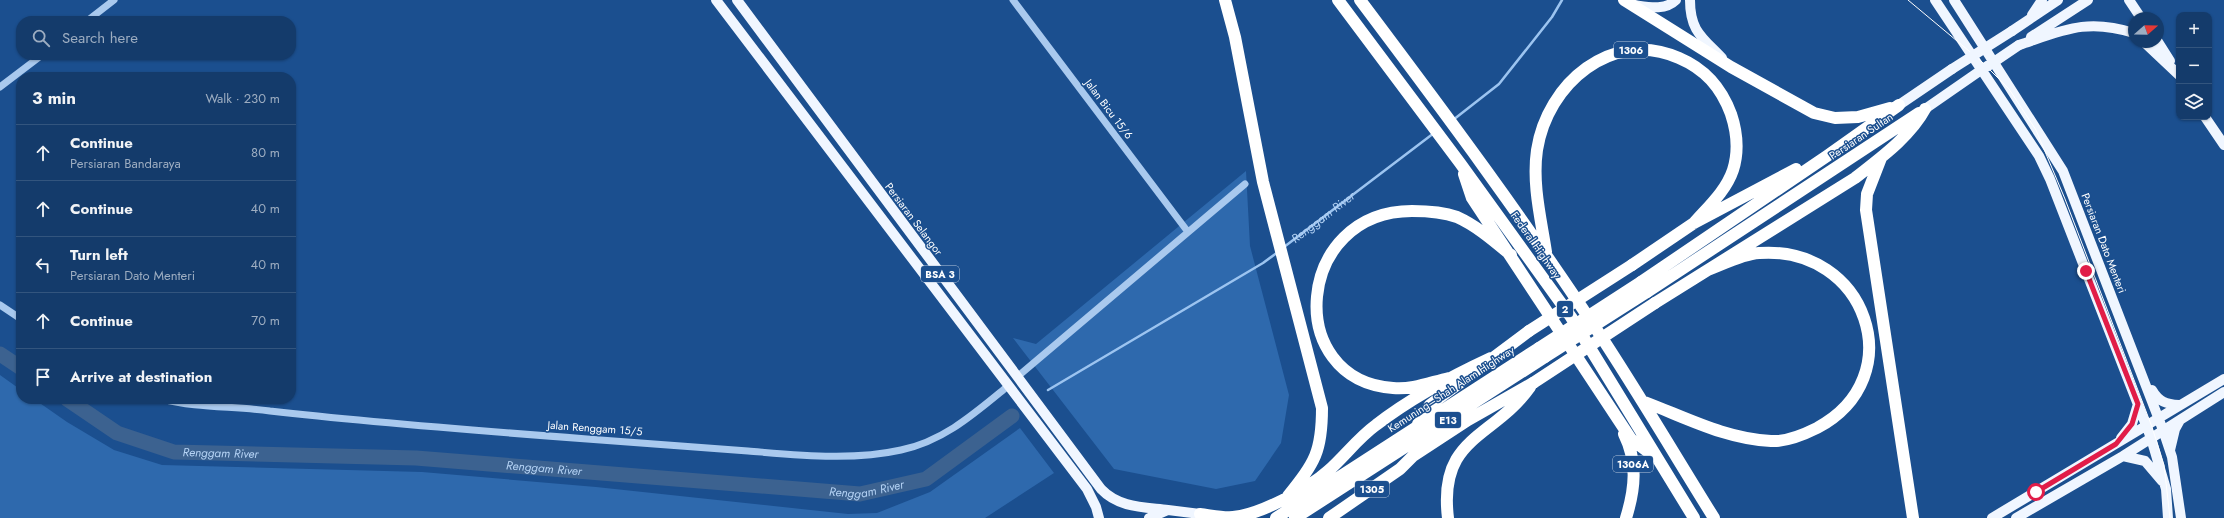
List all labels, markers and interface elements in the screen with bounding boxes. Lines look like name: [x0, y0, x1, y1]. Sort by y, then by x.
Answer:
north arrow: [2128, 12, 2164, 48]
map controls: [2176, 12, 2212, 120]
button: +: [2176, 12, 2212, 48]
search box: [16, 16, 296, 60]
icon: search: [30, 27, 52, 49]
text: Search here: [62, 27, 138, 49]
road number: 1306: [1614, 42, 1648, 58]
button: −: [2176, 48, 2212, 84]
street label: Jalan Bicu 15/6: [1080, 74, 1137, 142]
button: layers: [2176, 84, 2212, 120]
text: 3 min: [32, 86, 76, 110]
text: Walk · 230 m: [205, 89, 280, 108]
street label: Persiaran Sultan: [1826, 109, 1896, 163]
text: Continue: [70, 132, 133, 154]
icon: ahead: [32, 142, 54, 164]
text: 80 m: [251, 143, 280, 162]
text: Persiaran Bandaraya: [70, 154, 181, 173]
street label: Persiaran Selangor: [881, 179, 947, 259]
water label: Renggam River: [1287, 187, 1359, 247]
street label: Persiaran Dato Menteri: [2078, 191, 2130, 295]
icon: ahead: [32, 198, 54, 220]
text: Continue: [70, 198, 133, 220]
text: 40 m: [251, 199, 280, 218]
street label: Federal Highway: [1507, 208, 1565, 282]
text: Turn left: [70, 244, 128, 266]
icon: left: [32, 254, 54, 276]
text: 40 m: [251, 255, 280, 274]
route end: [2077, 262, 2095, 280]
text: Persiaran Dato Menteri: [70, 266, 195, 285]
road number: BSA 3: [921, 266, 959, 282]
road number: 2: [1557, 301, 1573, 317]
icon: ahead: [32, 310, 54, 332]
text: Continue: [70, 310, 133, 332]
text: 70 m: [251, 311, 280, 330]
street label: Kemuning–Shah Alam Highway: [1385, 342, 1518, 436]
icon: arrive: [32, 366, 54, 388]
text: Arrive at destination: [70, 366, 212, 388]
road number: E13: [1435, 412, 1461, 428]
street label: Jalan Renggam 15/5: [545, 417, 643, 439]
water label: Renggam River: [182, 443, 260, 463]
water label: Renggam River: [505, 456, 583, 480]
road number: 1306A: [1613, 456, 1653, 472]
water label: Renggam River: [828, 475, 907, 503]
road number: 1305: [1355, 481, 1389, 497]
route start: [2027, 483, 2045, 501]

